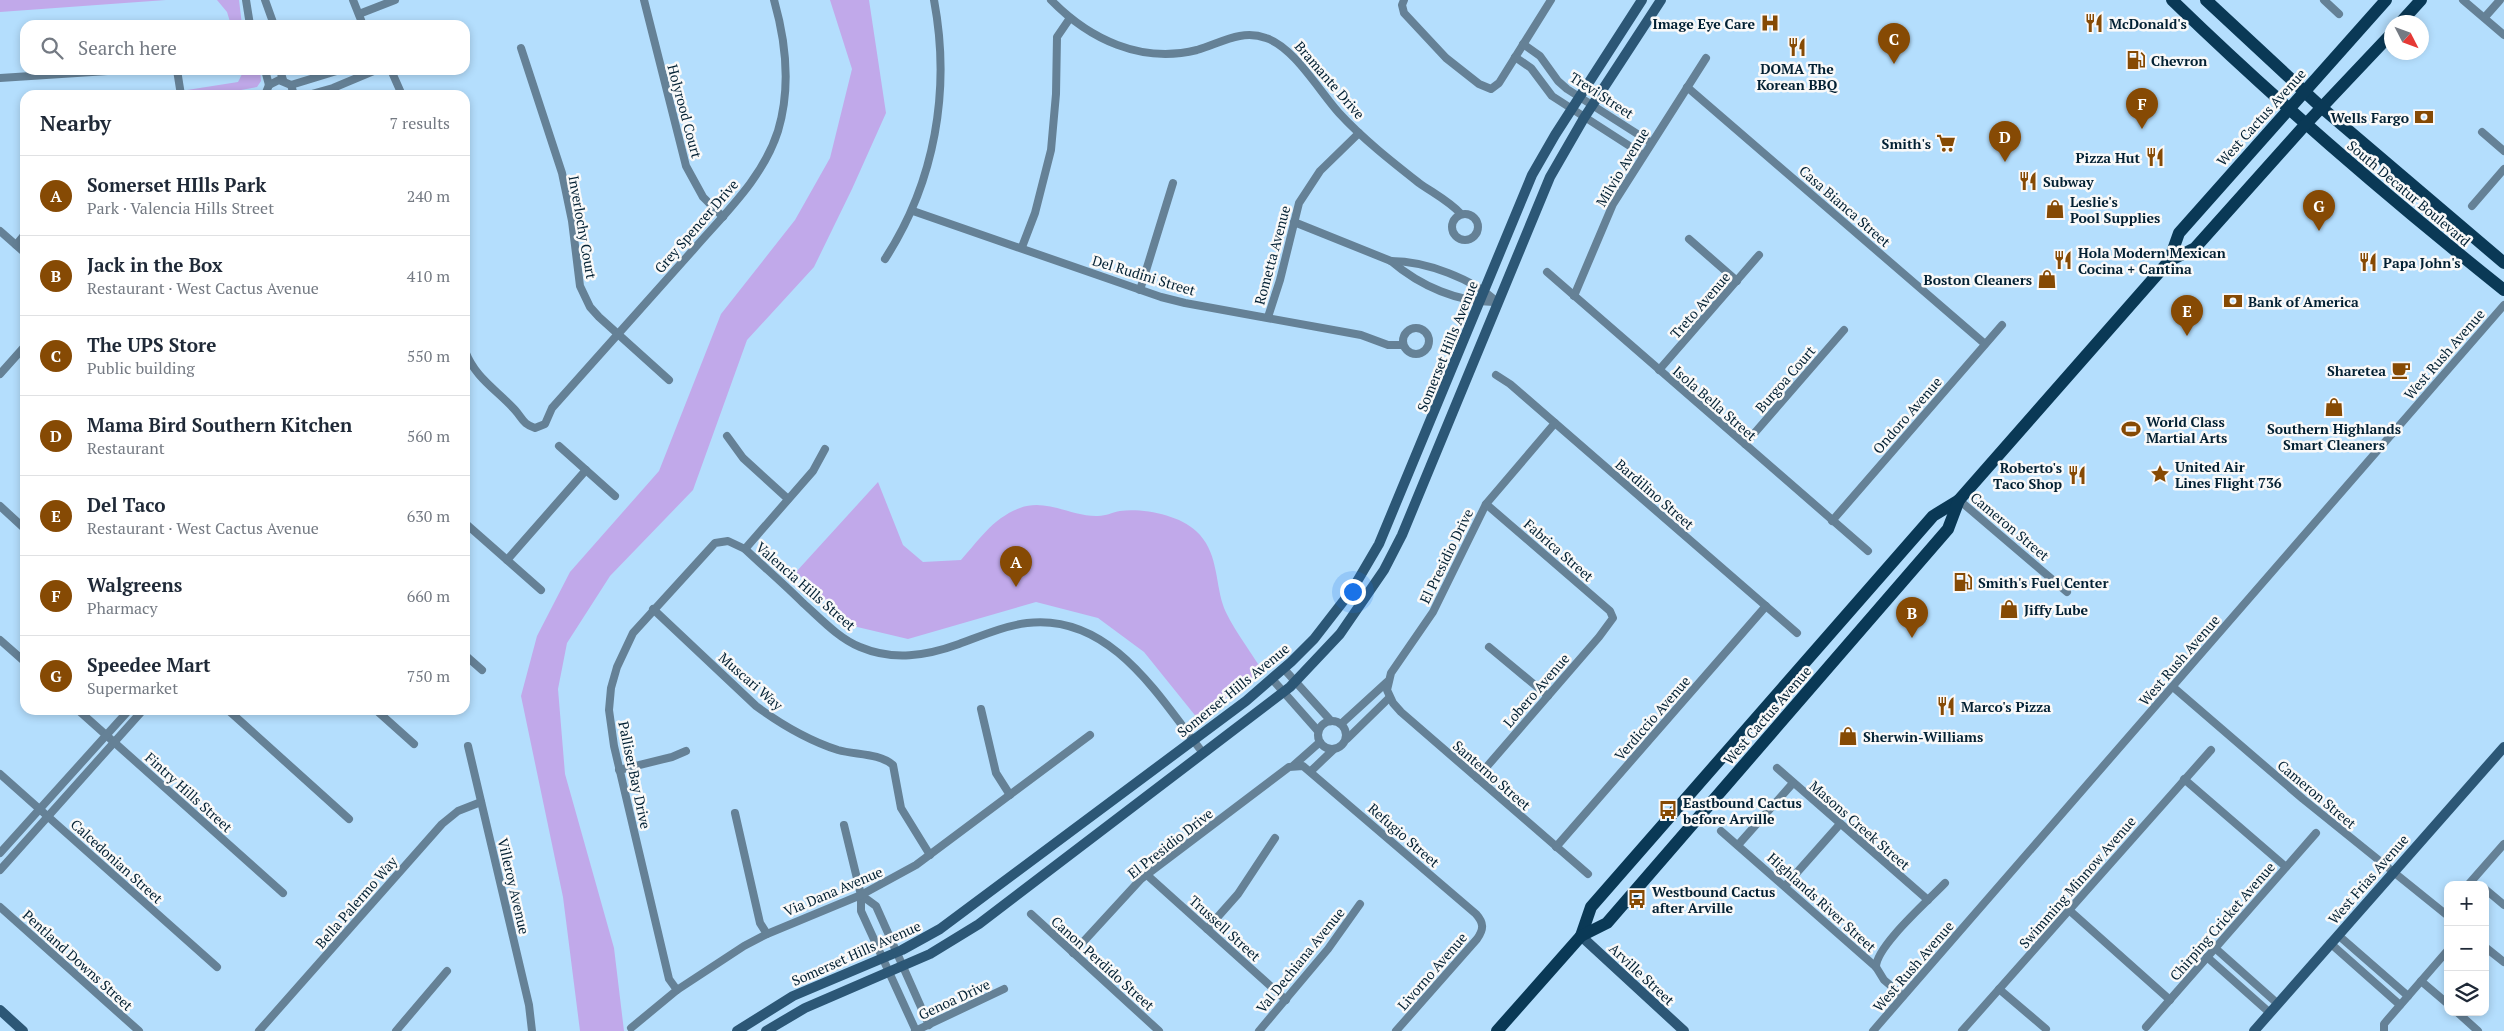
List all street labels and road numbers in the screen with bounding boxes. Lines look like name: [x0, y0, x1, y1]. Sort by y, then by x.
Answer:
street label: Bramante Drive: [1291, 37, 1369, 123]
street label: Holyrood Court: [663, 62, 707, 161]
street label: West Cactus Avenue: [2212, 64, 2310, 170]
street label: Trevi Street: [1566, 67, 1638, 123]
street label: Milvio Avenue: [1591, 124, 1653, 210]
street label: South Decatur Boulevard: [2343, 136, 2475, 250]
street label: Casa Bianca Street: [1795, 161, 1895, 251]
street label: Inverlochy Court: [565, 174, 602, 281]
street label: Grey Spencer Drive: [650, 175, 742, 277]
street label: Rometta Avenue: [1250, 203, 1294, 307]
street label: Del Rudini Street: [1090, 250, 1199, 300]
street label: Treto Avenue: [1666, 268, 1734, 342]
street label: Somerset Hills Avenue: [1412, 278, 1482, 414]
street label: West Rush Avenue: [2399, 305, 2489, 403]
street label: Burgoa Court: [1751, 341, 1820, 416]
street label: Isola Bella Street: [1669, 361, 1762, 445]
street label: Ondoro Avenue: [1868, 372, 1946, 458]
street label: Bardilino Street: [1612, 455, 1699, 534]
street label: Cameron Street: [1967, 487, 2054, 565]
street label: El Presidio Drive: [1415, 505, 1477, 607]
street label: Fabrica Street: [1520, 515, 1598, 586]
street label: Valencia Hills Street: [752, 538, 860, 635]
street label: West Rush Avenue: [2134, 611, 2224, 709]
street label: Somerset Hills Avenue: [1173, 639, 1293, 741]
street label: Muscari Way: [715, 648, 788, 715]
street label: Lobero Avenue: [1499, 649, 1573, 731]
street label: West Cactus Avenue: [1719, 662, 1815, 768]
street label: Verdiccio Avenue: [1610, 672, 1694, 764]
street label: Palliser Bay Drive: [614, 719, 656, 831]
street label: Santerno Street: [1449, 736, 1536, 815]
street label: Fintry Hills Street: [141, 748, 237, 837]
street label: Cameron Street: [2274, 755, 2361, 833]
street label: Masons Creek Street: [1806, 776, 1915, 874]
street label: Refugio Street: [1364, 799, 1444, 872]
street label: El Presidio Drive: [1123, 804, 1217, 882]
street label: Swimming Minnow Avenue: [2014, 812, 2140, 952]
street label: Calcedonian Street: [67, 815, 168, 908]
street label: West Frias Avenue: [2324, 830, 2412, 928]
street label: Villeroy Avenue: [494, 836, 534, 936]
street label: Highlands River Street: [1764, 848, 1881, 956]
street label: Bella Palermo Way: [311, 851, 402, 952]
street label: Chirping Cricket Avenue: [2165, 858, 2279, 984]
street label: Via Dana Avenue: [781, 862, 885, 920]
street label: Trussell Street: [1185, 891, 1265, 966]
street label: Val Dechiana Avenue: [1252, 903, 1348, 1017]
street label: Pentland Downs Street: [19, 905, 138, 1015]
street label: Canon Perdido Street: [1047, 912, 1159, 1015]
street label: Somerset Hills Avenue: [788, 916, 924, 990]
street label: West Rush Avenue: [1868, 917, 1958, 1015]
street label: Livorno Avenue: [1393, 928, 1471, 1014]
street label: Arville Street: [1605, 939, 1679, 1010]
street label: Genoa Drive: [915, 974, 993, 1024]

